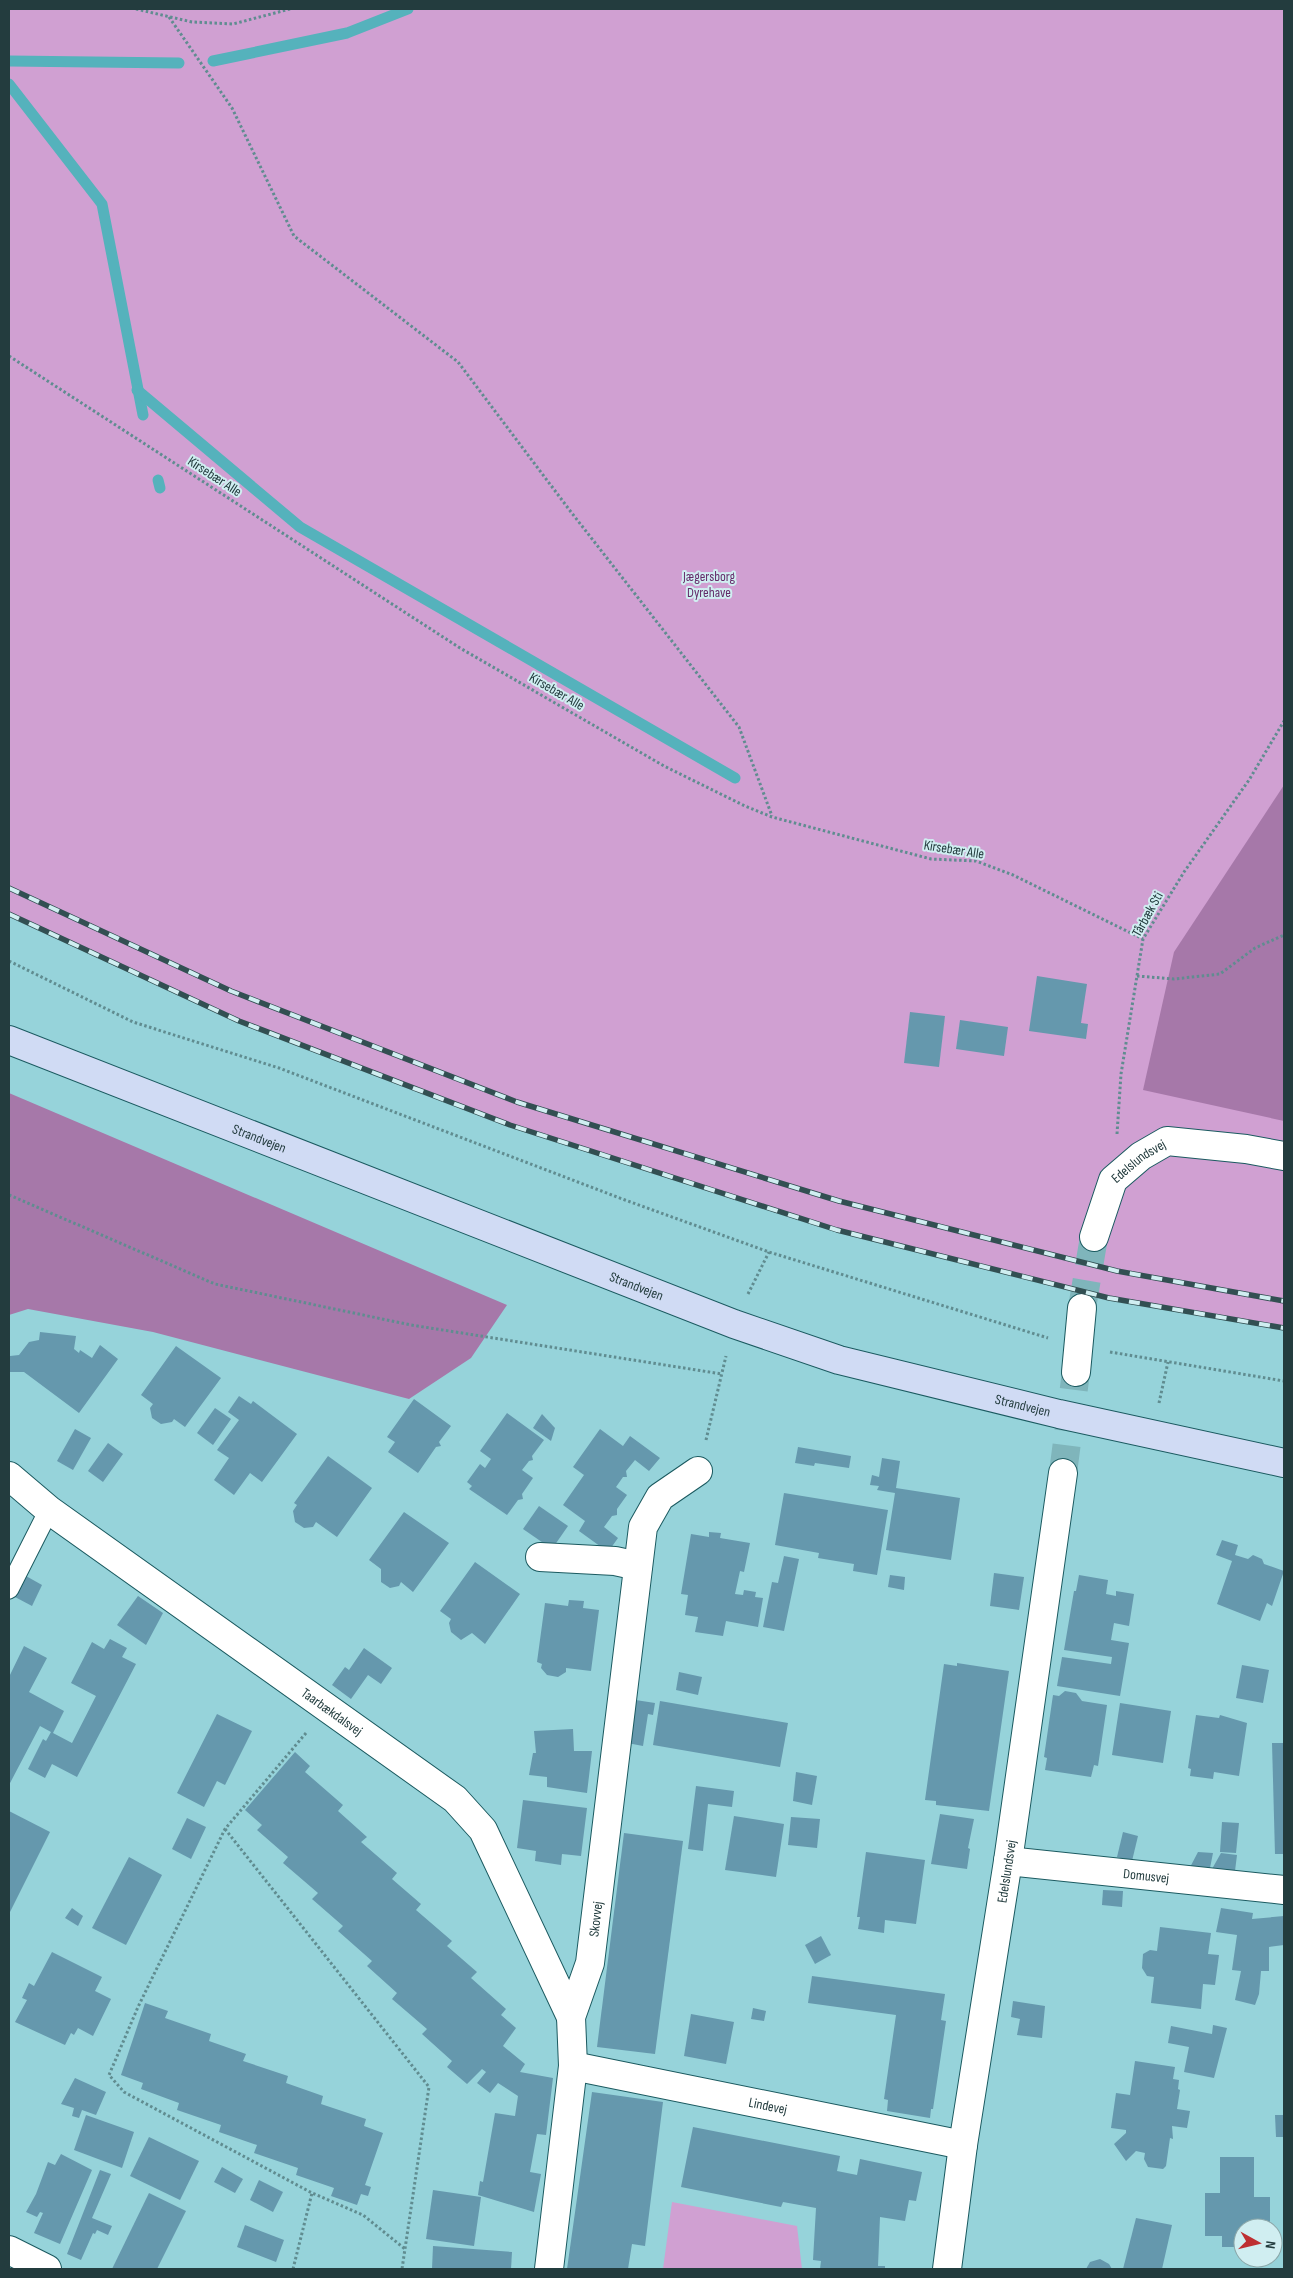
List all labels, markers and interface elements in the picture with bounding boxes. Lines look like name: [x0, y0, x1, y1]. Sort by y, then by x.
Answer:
street label: Kirsebær Alle: [185, 453, 245, 500]
park label: Jægersborg Dyrehave: [682, 568, 735, 601]
street label: Kirsebær Alle: [526, 669, 587, 714]
street label: Kirsebær Alle: [923, 836, 985, 863]
street label: Tårbæk Sti: [1128, 889, 1167, 940]
street label: Strandvejen: [230, 1120, 289, 1157]
street label: Edelslundsvej: [1108, 1136, 1169, 1187]
street label: Strandvejen: [607, 1268, 666, 1305]
street label: Strandvejen: [993, 1391, 1052, 1421]
street label: Taarbækdalsvej: [298, 1684, 366, 1739]
street label: Edelslundsvej: [993, 1839, 1020, 1904]
street label: Domusvej: [1122, 1865, 1170, 1887]
street label: Skovvej: [585, 1900, 606, 1938]
street label: Lindevej: [747, 2094, 789, 2118]
north arrow: [1233, 2218, 1283, 2268]
text: N: [1261, 2240, 1279, 2250]

